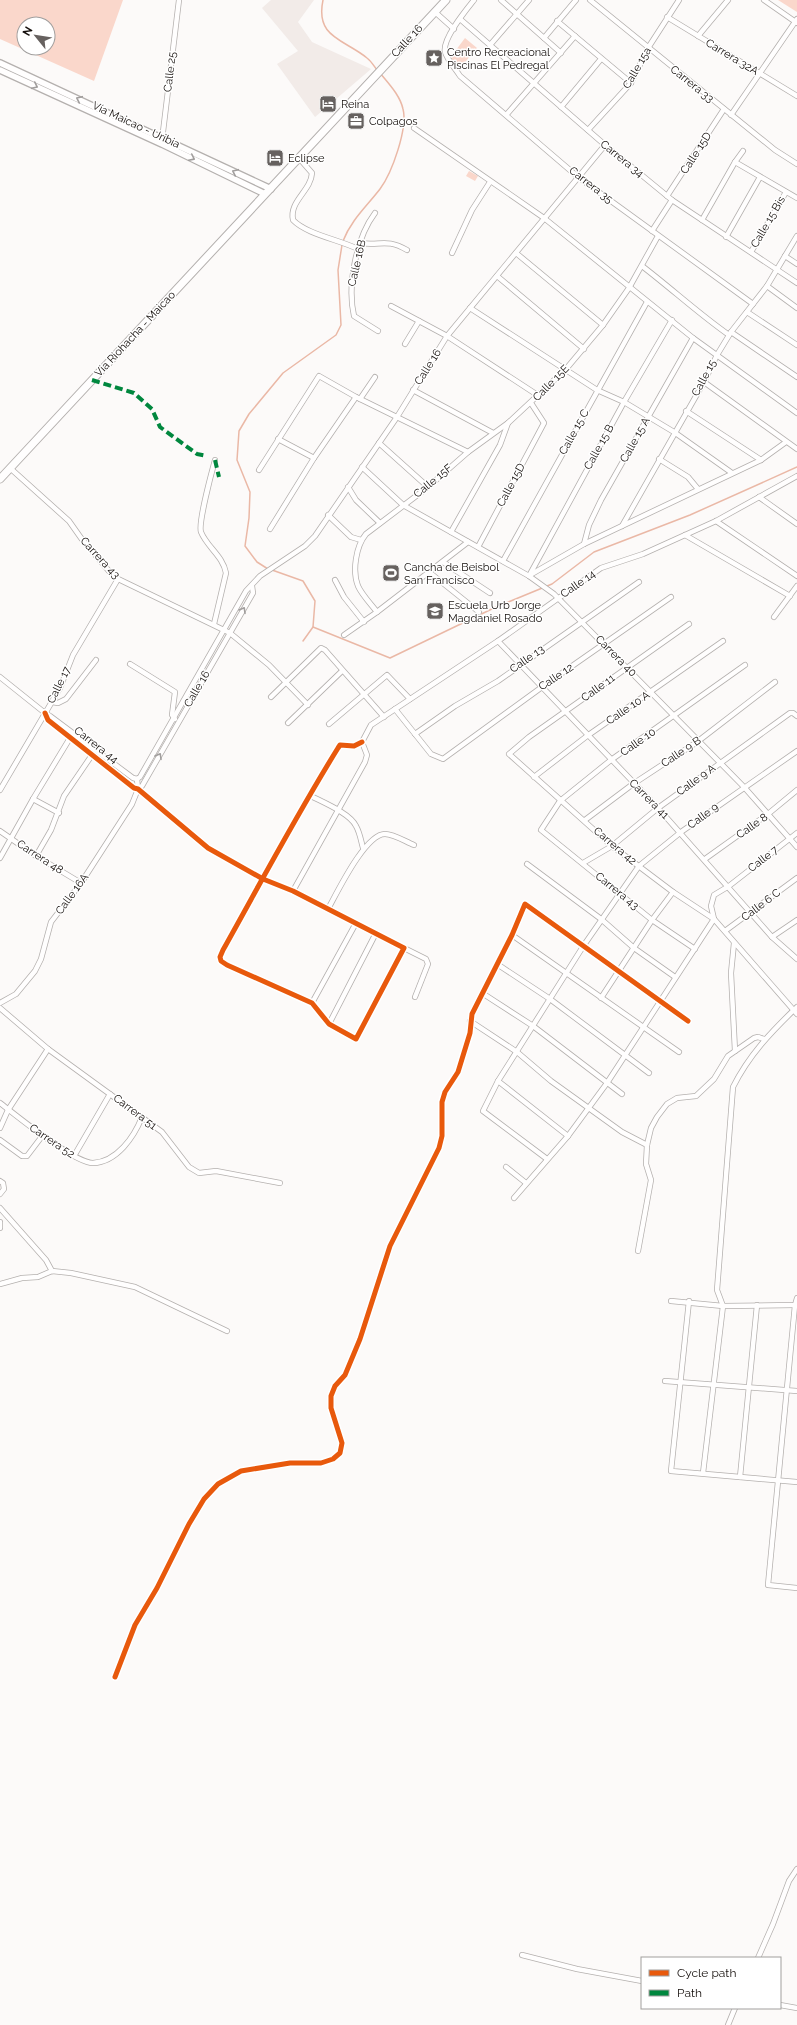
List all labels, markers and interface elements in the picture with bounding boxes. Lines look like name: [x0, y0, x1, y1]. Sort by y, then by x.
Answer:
north arrow: [16, 16, 56, 56]
street label: Calle 16: [389, 22, 426, 60]
text: N: [20, 24, 36, 38]
street label: Carrera 32A: [703, 36, 761, 78]
street label: Calle 15a: [620, 45, 654, 91]
place label: Centro Recreacional Piscinas El Pedregal: [447, 46, 550, 72]
place icon: Centro Recreacional Piscinas El Pedregal: [424, 48, 444, 68]
street label: Calle 25: [161, 51, 179, 93]
street label: Carrera 33: [668, 63, 716, 105]
one-way arrow: [31, 81, 39, 89]
hotel icon: Reina: [318, 94, 338, 114]
one-way arrow: [76, 96, 84, 104]
place label: Reina: [341, 98, 369, 111]
street label: Vía Maicao - Uribia: [90, 99, 182, 151]
office icon: Colpagos: [346, 111, 366, 131]
place label: Colpagos: [369, 115, 418, 128]
street label: Calle 15D: [678, 129, 714, 176]
street label: Carrera 34: [598, 138, 646, 180]
hotel icon: Eclipse: [265, 148, 285, 168]
place label: Eclipse: [288, 152, 325, 165]
one-way arrow: [187, 153, 195, 161]
street label: Carrera 35: [566, 164, 616, 206]
one-way arrow: [232, 169, 240, 177]
street label: Calle 15 Bis: [748, 194, 788, 250]
street label: Calle 16B: [345, 238, 369, 288]
street label: Vía Riohacha - Maicao: [92, 288, 178, 380]
street label: Calle 16: [412, 346, 444, 387]
street label: Calle 15: [689, 358, 719, 398]
street label: Calle 15E: [530, 362, 572, 404]
street label: Calle 15 C: [556, 407, 592, 457]
street label: Calle 15 A: [617, 415, 653, 465]
street label: Calle 15 B: [581, 422, 617, 472]
street label: Calle 15F: [411, 461, 455, 501]
street label: Calle 15D: [494, 461, 528, 509]
street label: Carrera 43: [77, 535, 123, 582]
place label: Cancha de Beisbol San Francisco: [404, 561, 499, 587]
sports icon: Cancha de Beisbol San Francisco: [381, 563, 401, 583]
street label: Calle 14: [558, 567, 598, 601]
place label: Escuela Urb Jorge Magdaniel Rosado: [448, 599, 543, 625]
school or university icon: Escuela Urb Jorge Magdaniel Rosado: [425, 601, 445, 621]
one-way arrow: [238, 607, 245, 614]
street label: Carrera 40: [593, 633, 639, 679]
street label: Calle 13: [507, 642, 547, 676]
street label: Calle 12: [536, 660, 576, 693]
street label: Calle 17: [45, 664, 74, 706]
street label: Calle 16: [181, 668, 213, 710]
street label: Calle 11: [579, 671, 618, 704]
street label: Calle 10 A: [604, 688, 653, 727]
street label: Carrera 44: [71, 724, 121, 766]
street label: Calle 10: [618, 725, 658, 759]
street label: Calle 9 B: [659, 734, 703, 770]
one-way arrow: [154, 753, 161, 760]
street label: Calle 9 A: [674, 761, 719, 799]
street label: Carrera 41: [626, 776, 672, 822]
street label: Calle 9: [685, 800, 721, 832]
street label: Calle 8: [734, 811, 770, 841]
street label: Carrera 42: [591, 824, 639, 868]
street label: Carrera 48: [14, 837, 66, 877]
street label: Calle 7: [745, 843, 781, 875]
street label: Carrera 43: [593, 870, 641, 913]
street label: Calle 16A: [53, 871, 92, 917]
street label: Calle 6 C: [739, 886, 784, 924]
street label: Carrera 51: [111, 1091, 159, 1133]
street label: Carrera 52: [27, 1121, 77, 1161]
legend: [641, 1957, 781, 2009]
text: Cycle path: [677, 1966, 736, 1980]
text: Path: [677, 1986, 702, 2000]

